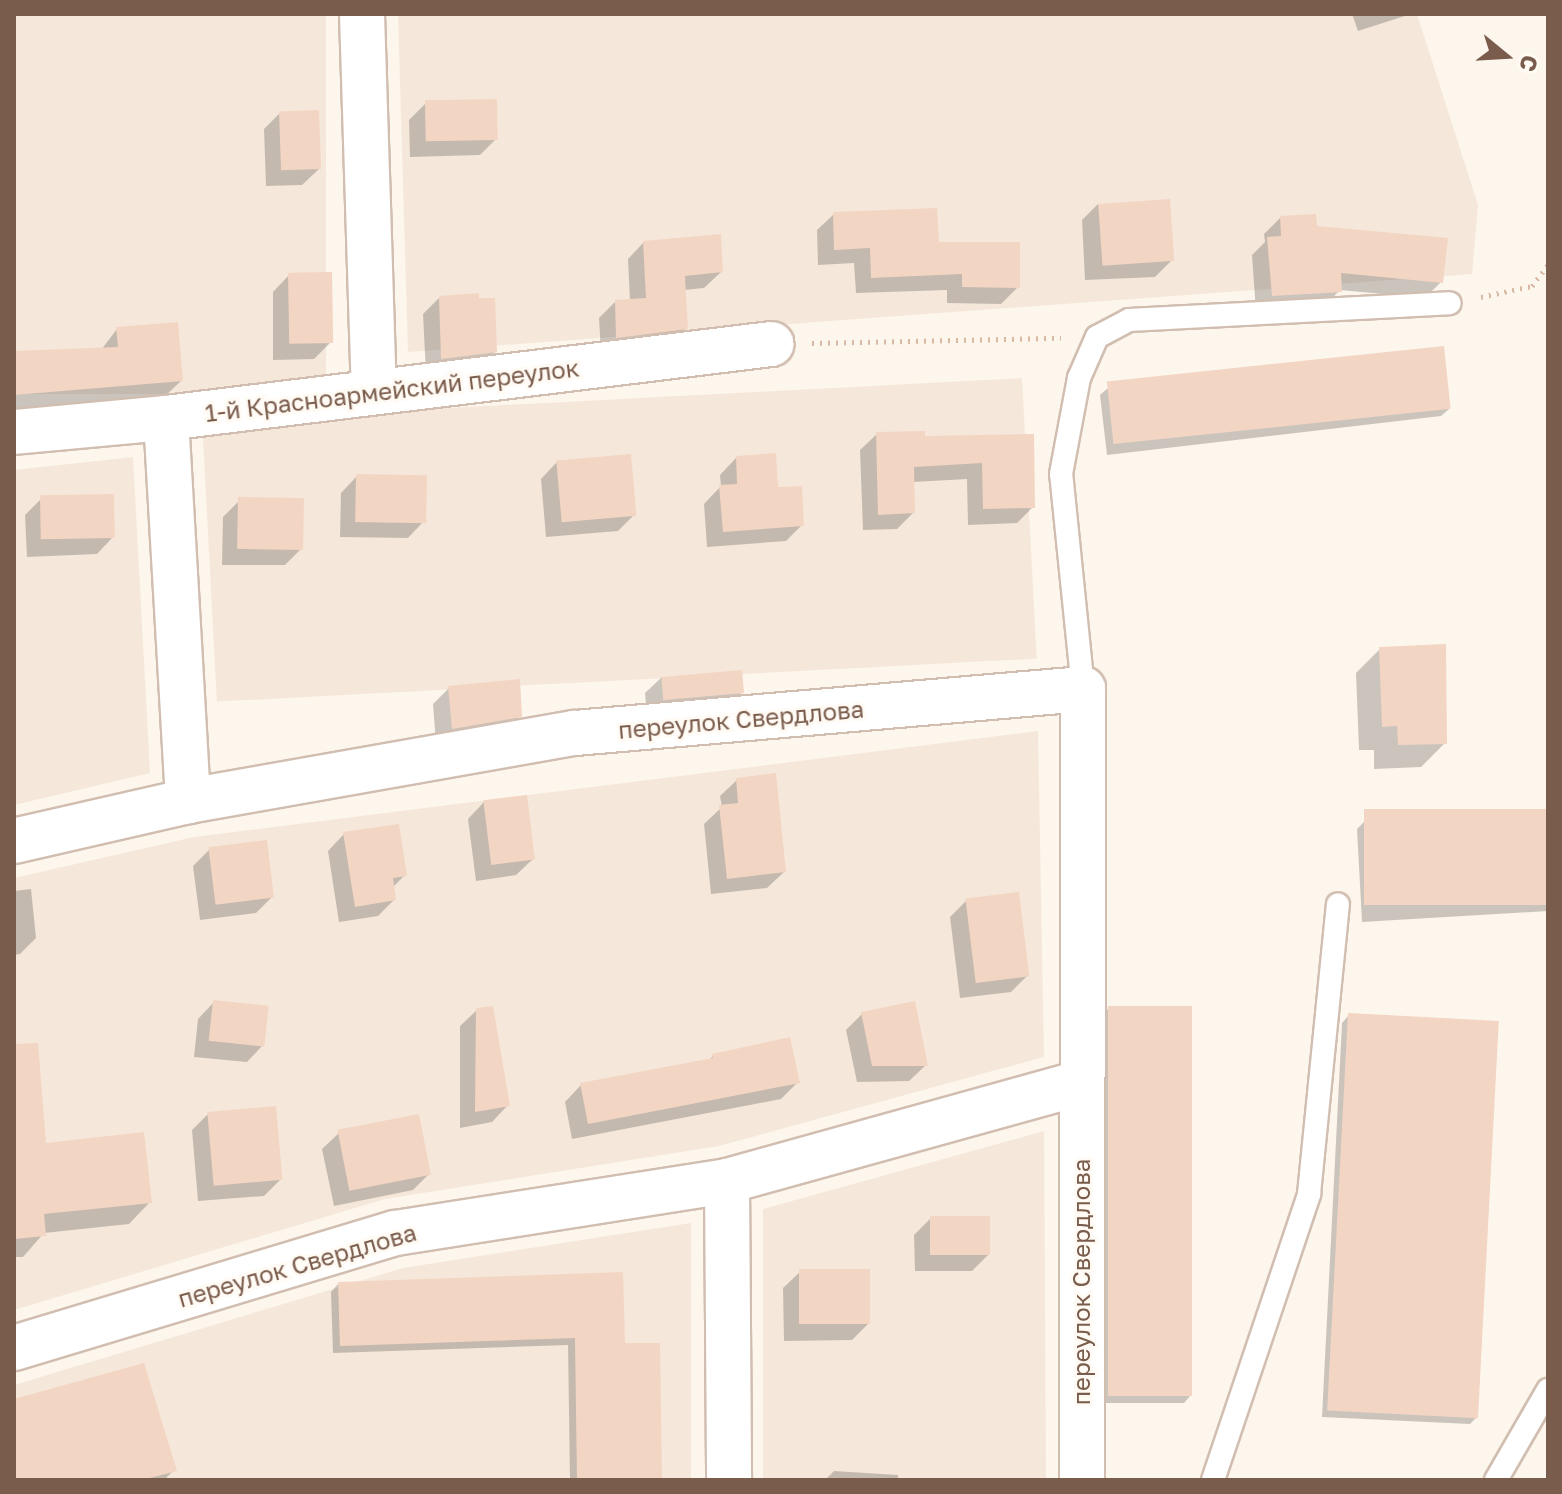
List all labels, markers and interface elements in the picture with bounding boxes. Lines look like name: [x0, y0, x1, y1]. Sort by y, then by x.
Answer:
north arrow: [1466, 16, 1546, 96]
text: С: [1514, 52, 1545, 75]
street label: 1-й Красноармейский переулок: [203, 353, 581, 427]
street label: переулок Свердлова: [617, 694, 865, 744]
street label: переулок Свердлова: [1067, 1159, 1095, 1405]
street label: переулок Свердлова: [175, 1217, 419, 1313]

